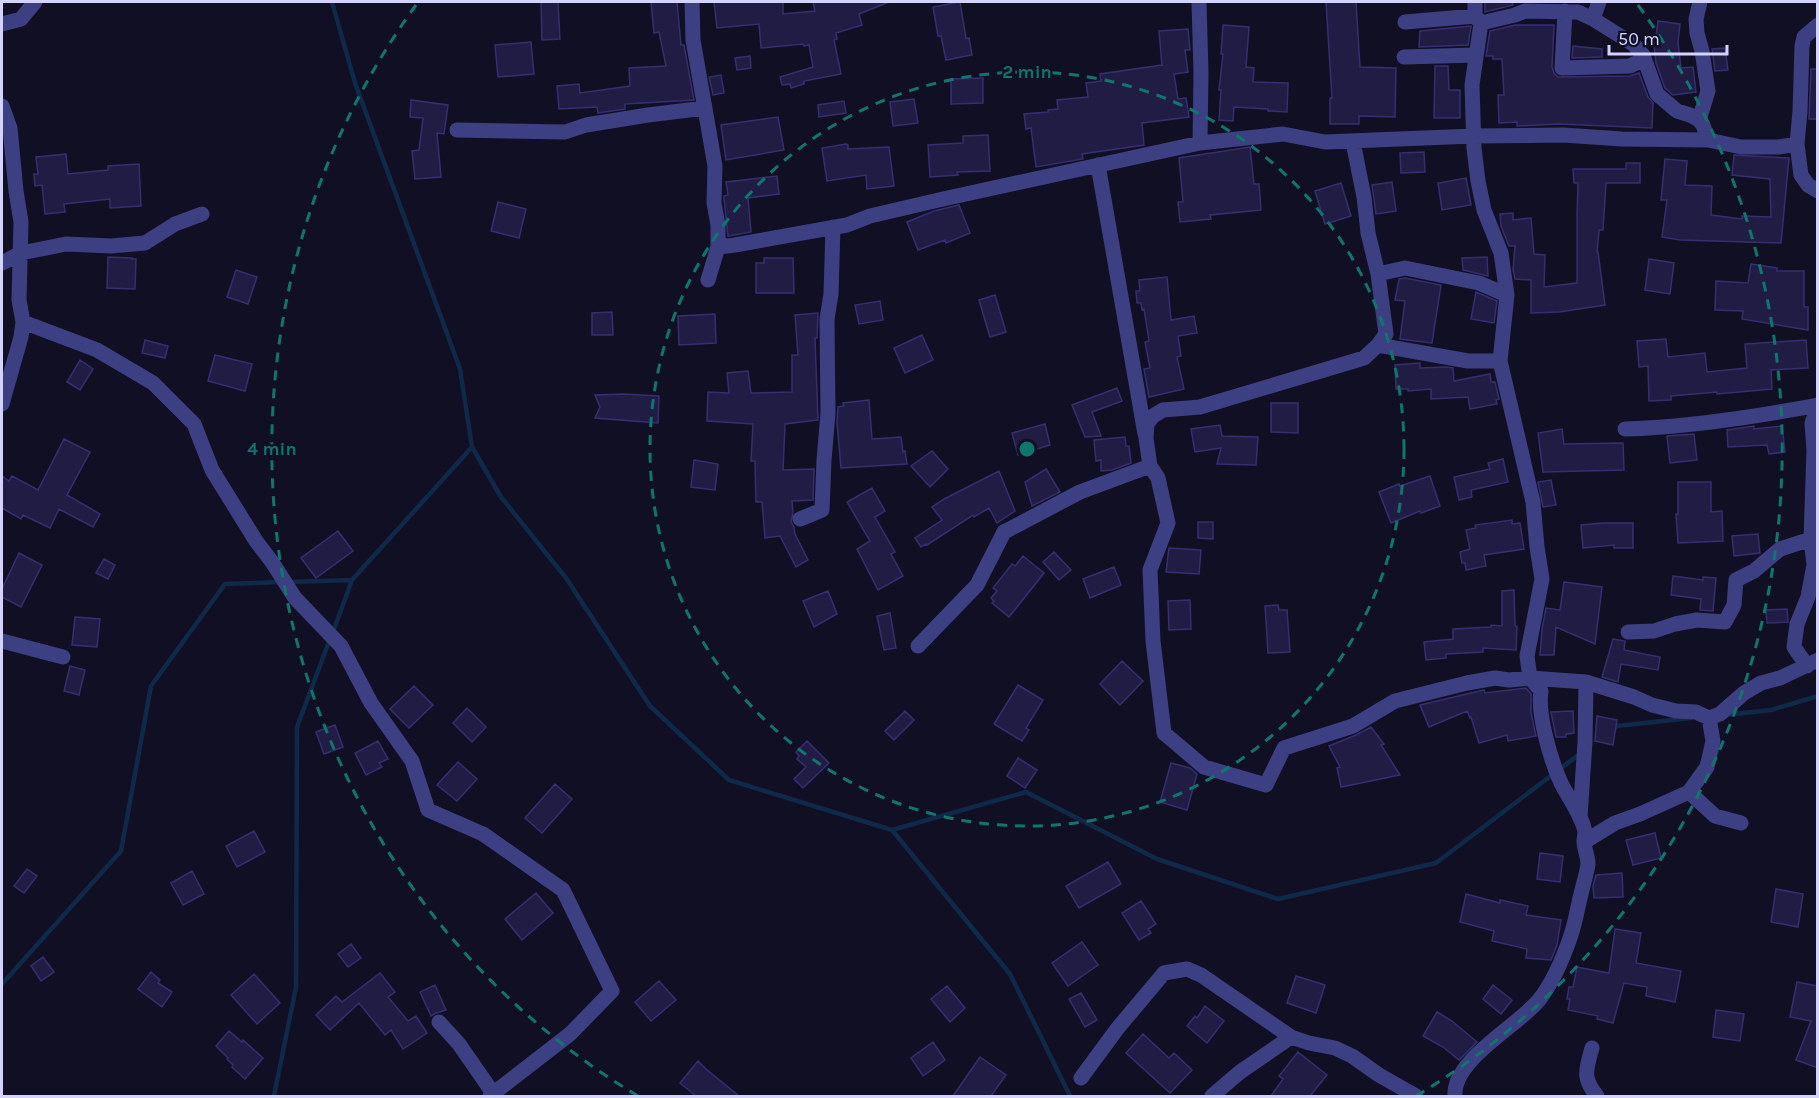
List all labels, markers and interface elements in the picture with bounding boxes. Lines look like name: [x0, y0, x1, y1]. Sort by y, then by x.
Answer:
scale bar: [1609, 18, 1728, 56]
text: 50 m: [1618, 28, 1660, 50]
text: 2 min: [1002, 61, 1052, 83]
text: 4 min: [247, 438, 297, 460]
centre of rings: [1017, 439, 1037, 459]

